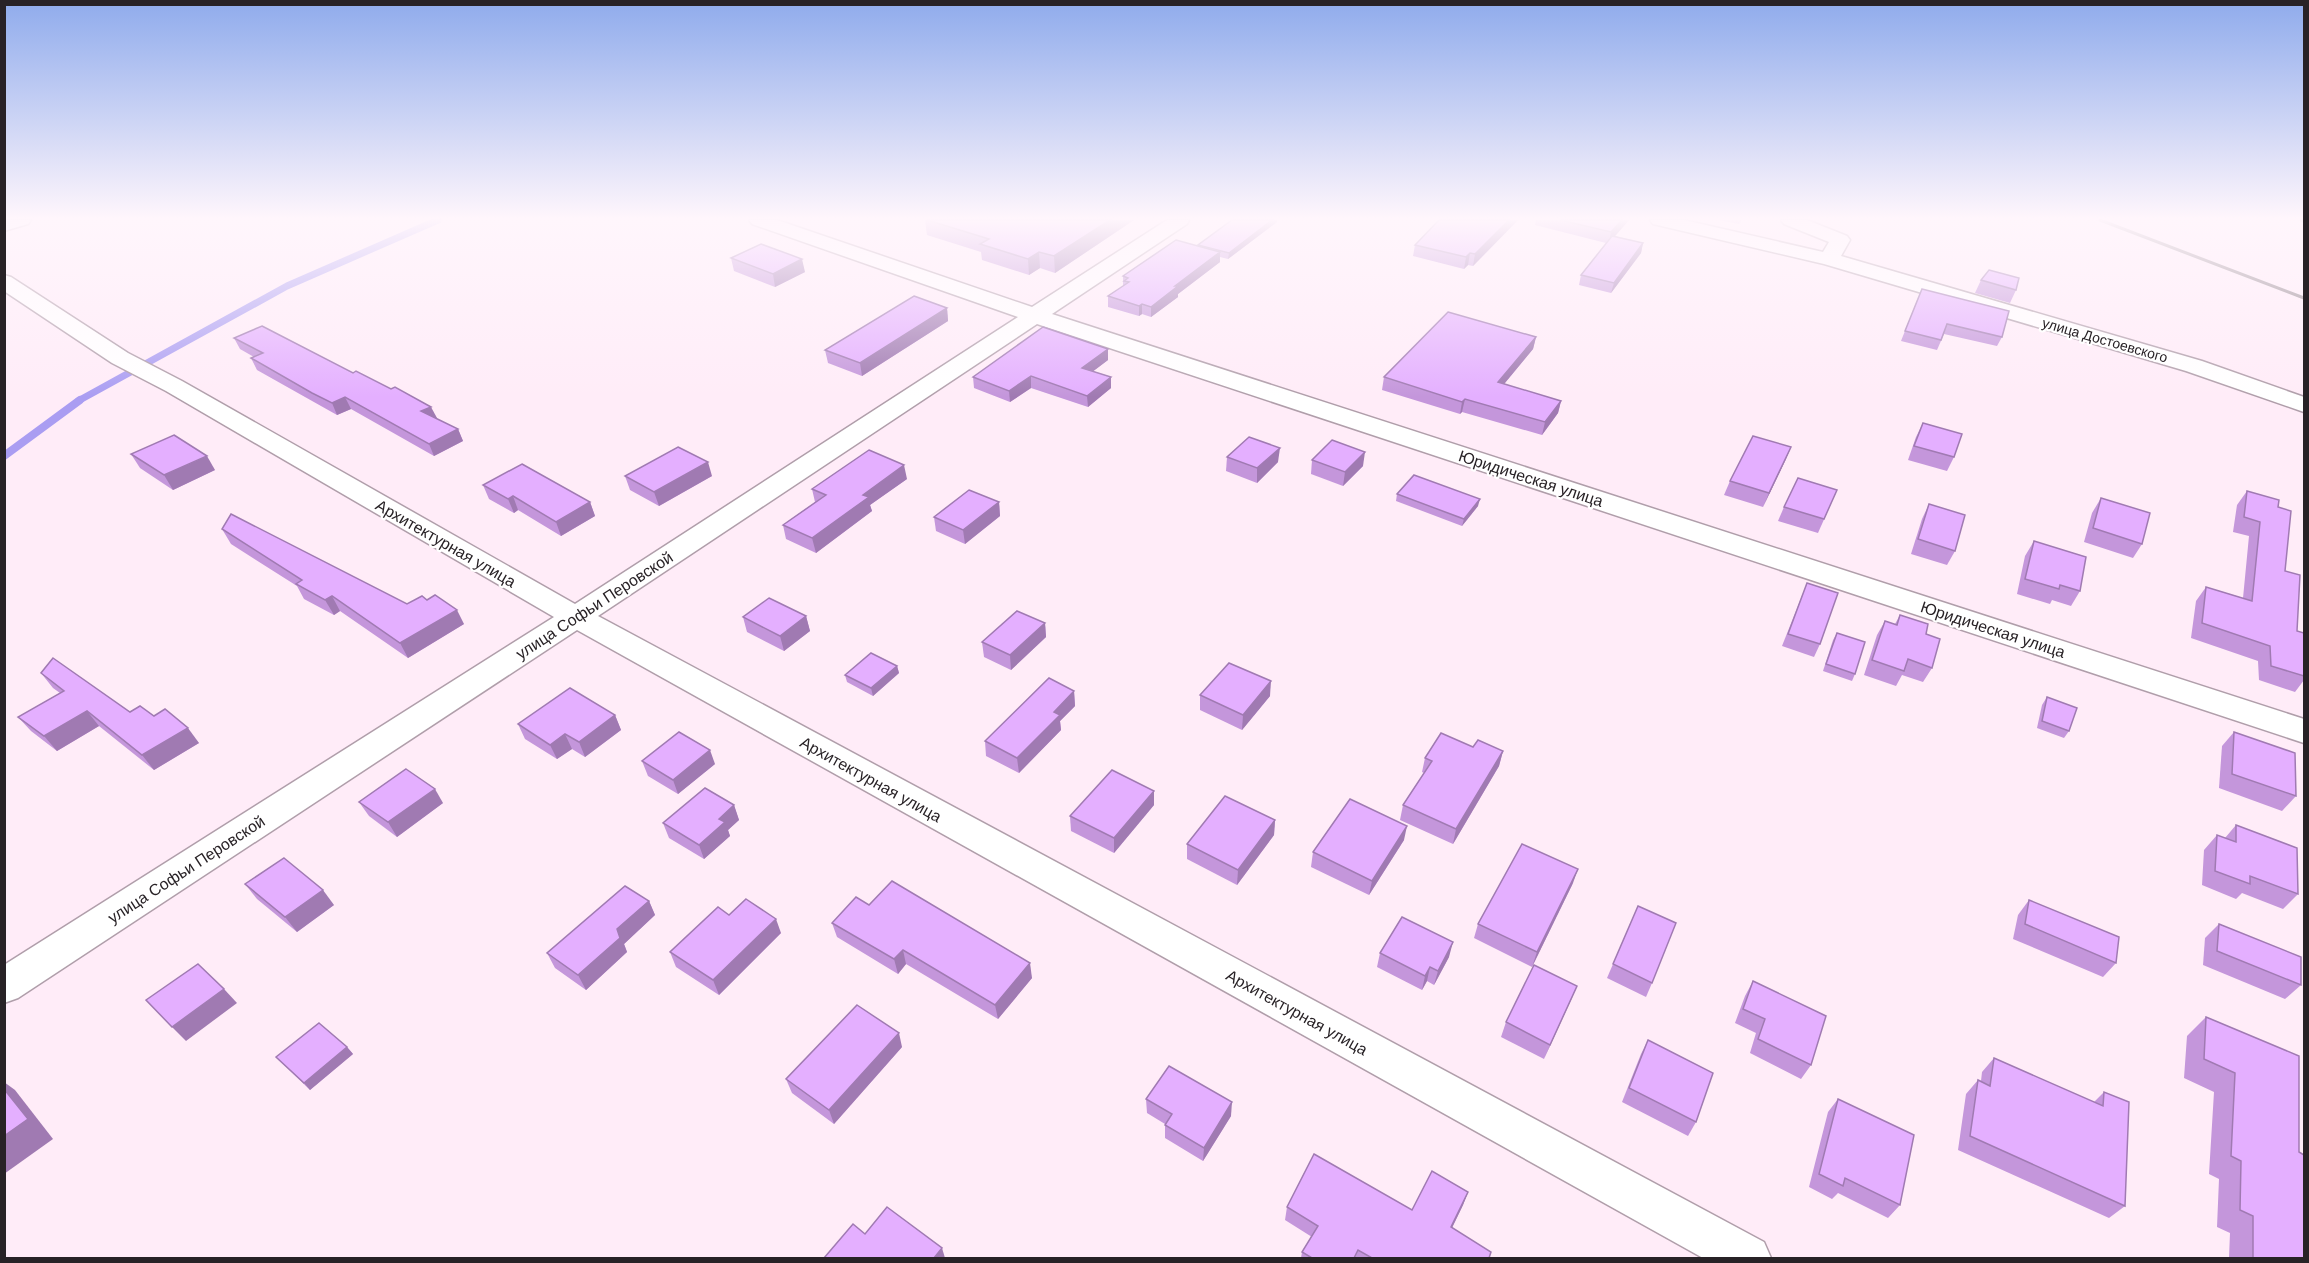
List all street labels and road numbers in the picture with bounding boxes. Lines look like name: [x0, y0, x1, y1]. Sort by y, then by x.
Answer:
street label: улица Достоевского: [2041, 314, 2170, 366]
street label: Юридическая улица: [1456, 447, 1605, 510]
street label: Архитектурная улица: [373, 496, 519, 590]
street label: улица Софьи Перовской: [513, 548, 676, 662]
street label: Юридическая улица: [1918, 598, 2067, 661]
street label: Архитектурная улица: [797, 734, 944, 825]
street label: улица Софьи Перовской: [105, 812, 268, 926]
street label: Архитектурная улица: [1223, 967, 1370, 1058]

